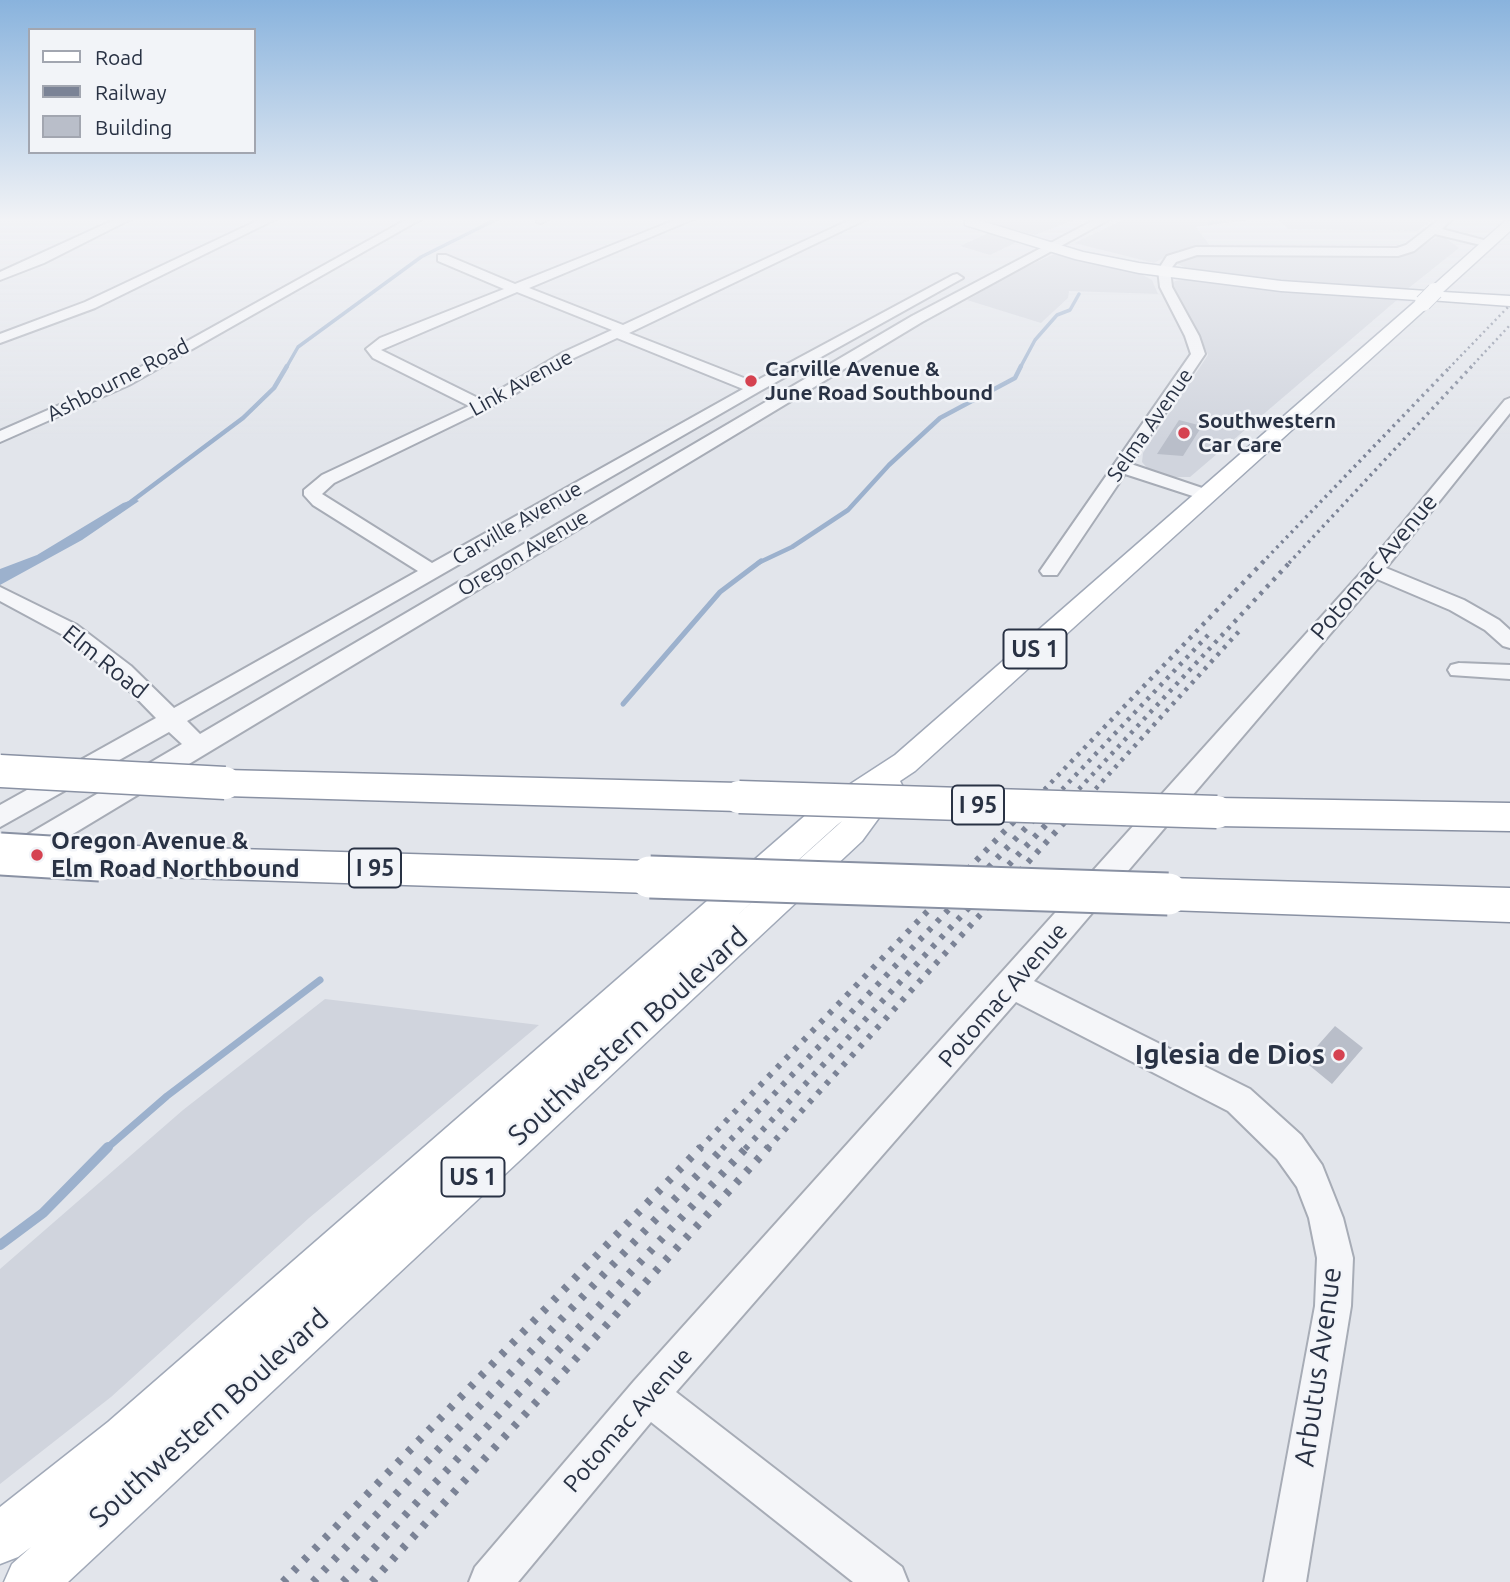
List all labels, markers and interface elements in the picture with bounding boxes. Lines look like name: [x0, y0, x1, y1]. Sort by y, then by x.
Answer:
legend: [28, 28, 256, 154]
text: Road: [95, 45, 143, 69]
text: Railway: [95, 80, 167, 104]
text: Building: [95, 115, 172, 139]
street label: Ashbourne Road: [43, 333, 193, 427]
street label: Link Avenue: [465, 344, 577, 422]
place label: Carville Avenue & June Road Southbound: [765, 356, 993, 406]
street label: Selma Avenue: [1102, 363, 1198, 487]
marker: Carville Avenue & June Road Southbound: [743, 373, 759, 389]
place label: Southwestern Car Care: [1198, 408, 1336, 458]
marker: Southwestern Car Care: [1176, 425, 1192, 441]
street label: Carville Avenue: [448, 476, 586, 570]
street label: Potomac Avenue: [1304, 488, 1444, 646]
street label: Oregon Avenue: [453, 504, 593, 602]
street label: Elm Road: [57, 619, 153, 705]
road number: US 1: [1004, 629, 1066, 668]
road number: I 95: [952, 786, 1004, 824]
place label: Oregon Avenue & Elm Road Northbound: [51, 827, 300, 883]
marker: Oregon Avenue & Elm Road Northbound: [29, 847, 45, 863]
road number: I 95: [349, 848, 401, 888]
street label: Potomac Avenue: [932, 917, 1074, 1073]
street label: Southwestern Boulevard: [501, 920, 755, 1152]
place label: Iglesia de Dios: [1135, 1038, 1325, 1072]
marker: Iglesia de Dios: [1331, 1047, 1347, 1063]
road number: US 1: [442, 1158, 504, 1196]
street label: Arbutus Avenue: [1287, 1265, 1349, 1469]
street label: Southwestern Boulevard: [82, 1302, 336, 1534]
street label: Potomac Avenue: [557, 1342, 699, 1498]

